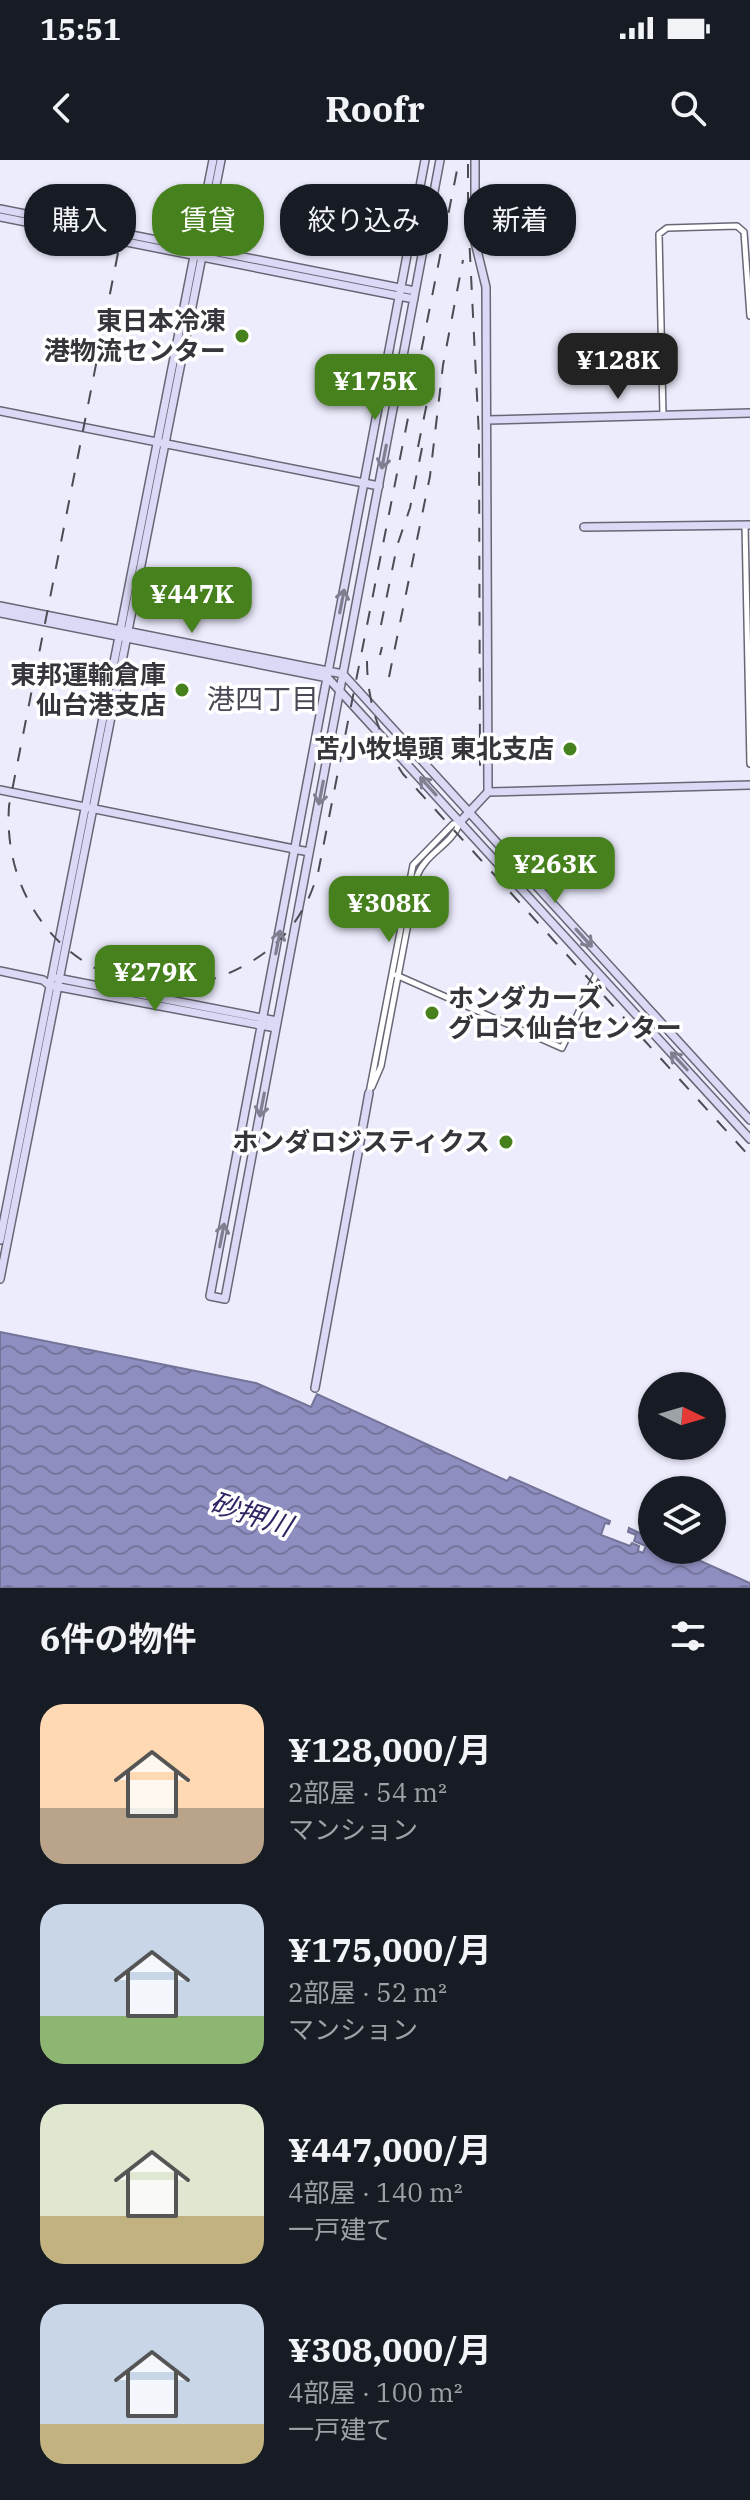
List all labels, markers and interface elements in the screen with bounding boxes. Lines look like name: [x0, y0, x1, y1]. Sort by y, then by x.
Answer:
text: 15:51: [40, 9, 121, 48]
text: Roofr: [325, 85, 425, 132]
icon: back: [40, 86, 84, 130]
icon: search: [666, 86, 710, 130]
chip: 購入: [24, 184, 136, 256]
chip: 賃貸: [152, 184, 264, 256]
chip: 絞り込み: [280, 184, 448, 256]
chip: 新着: [464, 184, 576, 256]
place label: 東日本冷凍 港物流センター: [44, 303, 226, 367]
marker: 東日本冷凍 港物流センター: [233, 327, 251, 345]
pin: ¥128K: [562, 333, 674, 401]
text: ¥128K: [576, 342, 660, 376]
pin: ¥175K: [319, 354, 431, 422]
text: ¥175K: [333, 363, 417, 397]
one-way arrow: [376, 444, 391, 469]
pin: ¥447K: [136, 567, 248, 635]
text: ¥447K: [150, 576, 234, 610]
one-way arrow: [335, 589, 350, 615]
place label: 東邦運輸倉庫 仙台港支店: [10, 657, 166, 721]
district label: 港四丁目: [207, 680, 319, 717]
marker: 東邦運輸倉庫 仙台港支店: [173, 681, 191, 699]
place label: 苫小牧埠頭 東北支店: [314, 731, 554, 765]
marker: 苫小牧埠頭 東北支店: [561, 740, 579, 758]
one-way arrow: [419, 777, 437, 797]
one-way arrow: [312, 780, 327, 806]
pin: ¥263K: [499, 837, 611, 905]
text: ¥263K: [513, 846, 597, 880]
pin: ¥308K: [333, 876, 445, 944]
text: ¥308K: [347, 885, 431, 919]
one-way arrow: [575, 928, 594, 948]
one-way arrow: [271, 930, 286, 955]
pin: ¥279K: [99, 945, 211, 1013]
text: ¥279K: [113, 954, 197, 988]
place label: ホンダカーズ グロス仙台センター: [448, 980, 682, 1044]
marker: ホンダカーズ グロス仙台センター: [423, 1004, 441, 1022]
one-way arrow: [669, 1051, 688, 1071]
one-way arrow: [253, 1092, 268, 1117]
place label: ホンダロジスティクス: [232, 1124, 490, 1158]
marker: ホンダロジスティクス: [497, 1133, 515, 1151]
one-way arrow: [215, 1222, 230, 1248]
north arrow: [638, 1372, 726, 1460]
map controls: [638, 1372, 726, 1564]
button: layers: [638, 1476, 726, 1564]
water label: 砂押川: [205, 1483, 300, 1545]
icon: filters: [666, 1614, 710, 1658]
text: 6件の物件: [40, 1616, 196, 1660]
text: ¥128,000/月: [288, 1727, 492, 1771]
icon: home: [104, 1736, 200, 1832]
text: 2部屋 · 54 m²: [288, 1775, 447, 1809]
text: マンション: [288, 1812, 418, 1846]
text: ¥175,000/月: [288, 1927, 492, 1971]
icon: home: [104, 1936, 200, 2032]
text: 2部屋 · 52 m²: [288, 1975, 447, 2009]
text: マンション: [288, 2012, 418, 2046]
text: ¥447,000/月: [288, 2127, 492, 2171]
icon: home: [104, 2136, 200, 2232]
text: 4部屋 · 140 m²: [288, 2175, 463, 2209]
text: 一戸建て: [288, 2212, 392, 2246]
text: ¥308,000/月: [288, 2327, 492, 2371]
icon: home: [104, 2336, 200, 2432]
text: 4部屋 · 100 m²: [288, 2375, 463, 2409]
text: 一戸建て: [288, 2412, 392, 2446]

